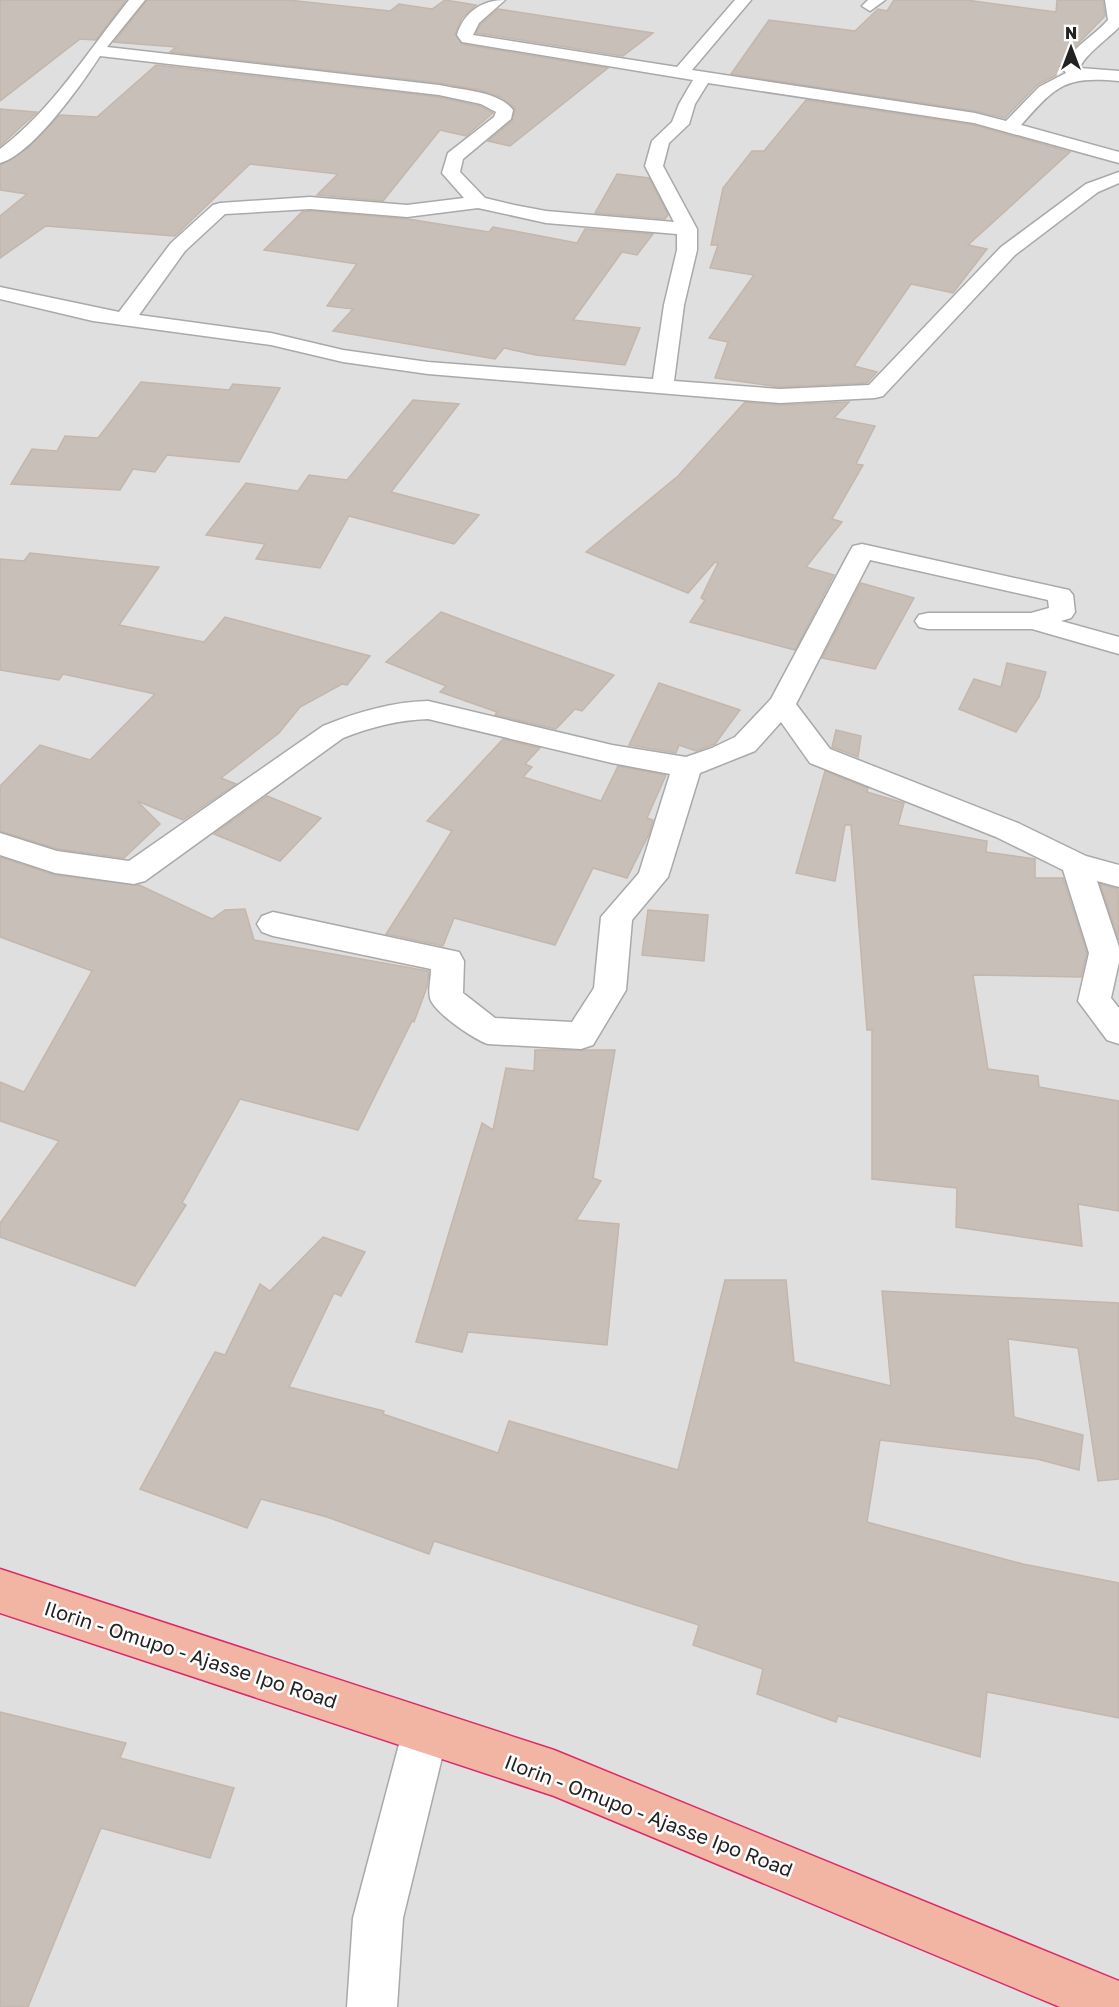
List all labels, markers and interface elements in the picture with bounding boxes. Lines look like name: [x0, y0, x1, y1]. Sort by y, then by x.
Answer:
north arrow: [1041, 18, 1101, 78]
text: N: [1065, 23, 1077, 43]
street label: Ilorin - Omupo - Ajasse Ipo Road: [42, 1595, 340, 1713]
street label: Ilorin - Omupo - Ajasse Ipo Road: [502, 1749, 796, 1881]

